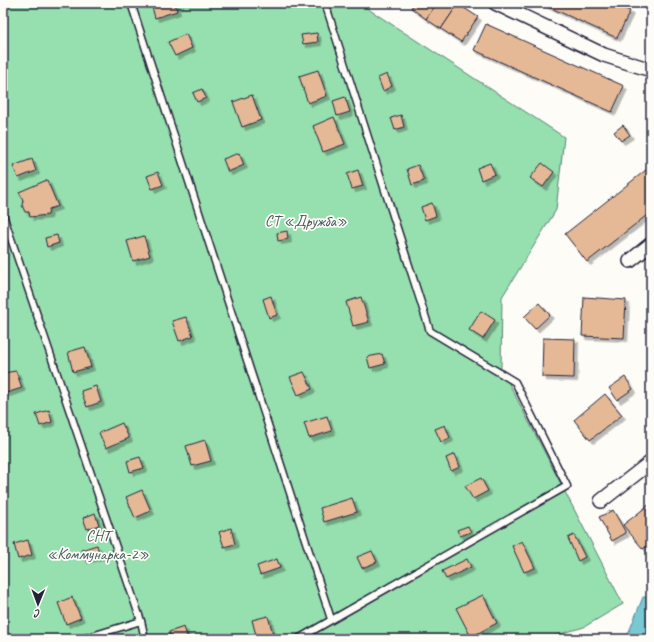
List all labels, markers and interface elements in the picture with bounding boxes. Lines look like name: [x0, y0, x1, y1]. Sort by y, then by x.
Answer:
park label: СТ «Дружба»: [265, 211, 347, 231]
park label: СНТ «Коммунарка-2»: [47, 526, 149, 564]
north arrow: [18, 584, 58, 624]
text: С: [33, 607, 41, 621]

